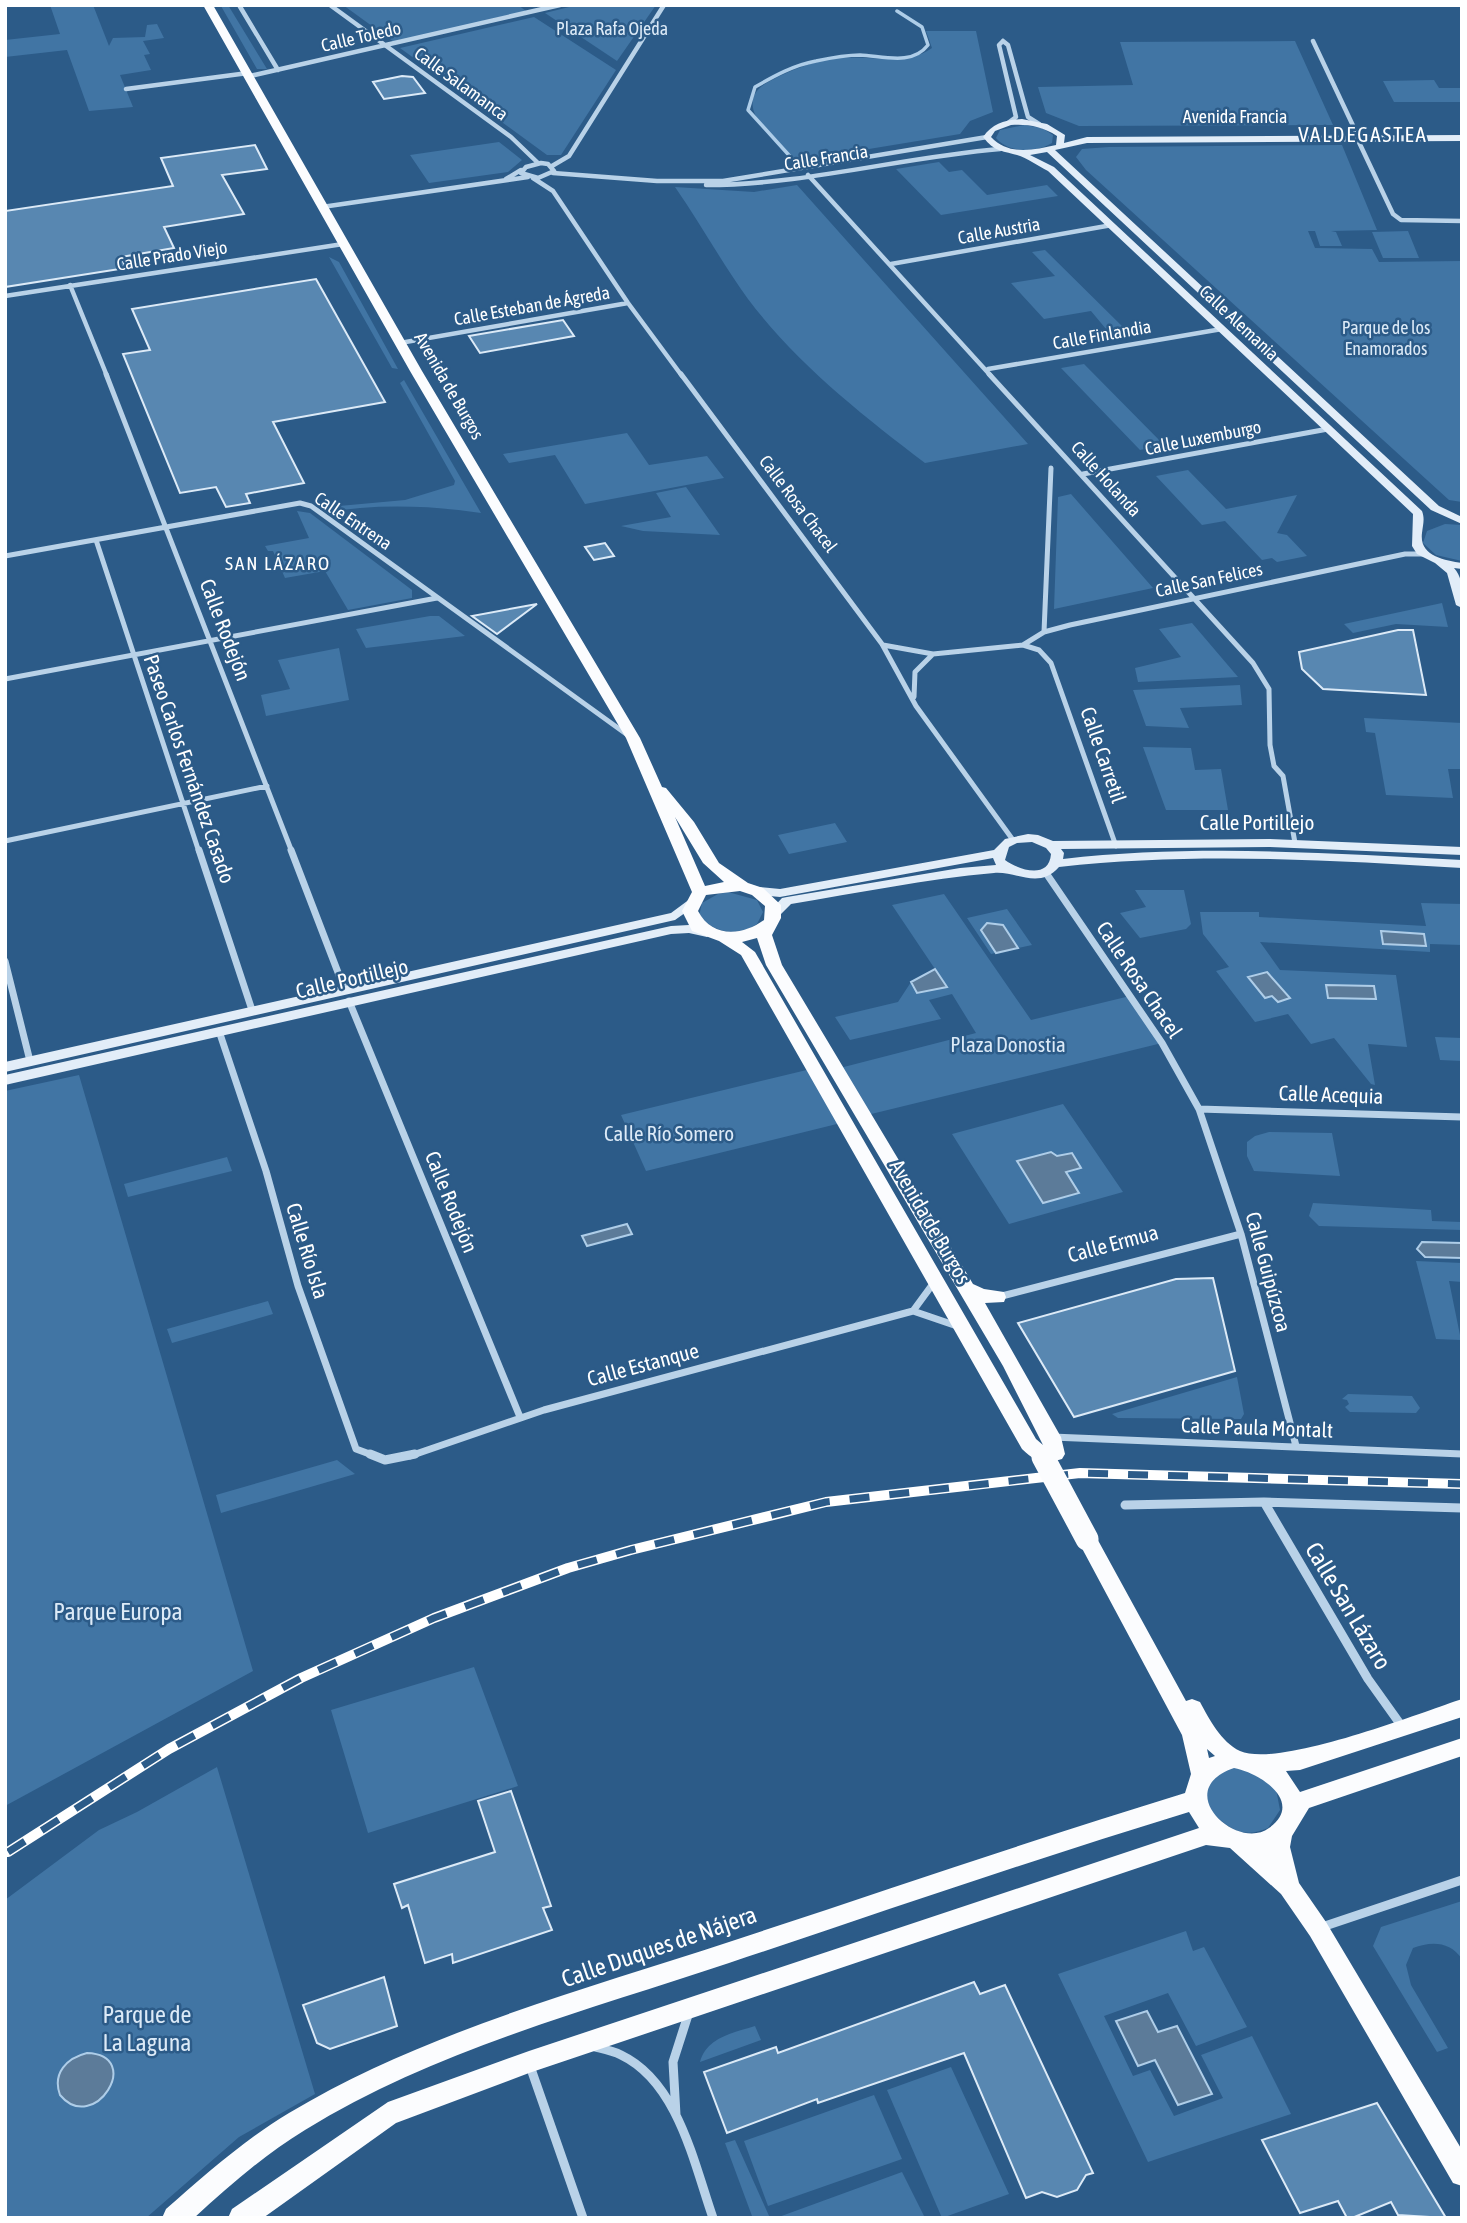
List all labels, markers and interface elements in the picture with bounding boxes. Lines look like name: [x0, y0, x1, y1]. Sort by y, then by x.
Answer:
street label: Calle Toledo: [319, 17, 403, 56]
park label: Plaza Rafa Ojeda: [556, 18, 668, 39]
street label: Calle Salamanca: [410, 43, 512, 125]
street label: Avenida Francia: [1183, 106, 1287, 127]
district label: VALDEGASTEA: [1298, 122, 1428, 146]
street label: Calle Francia: [783, 141, 869, 174]
street label: Calle Austria: [956, 213, 1042, 248]
street label: Calle Prado Viejo: [115, 236, 229, 275]
street label: Calle Esteban de Ágreda: [452, 281, 611, 330]
street label: Calle Alemania: [1195, 281, 1283, 365]
street label: Calle Finlandia: [1051, 316, 1153, 353]
park label: Parque de los Enamorados: [1342, 317, 1430, 359]
street label: Avenida de Burgos: [410, 329, 488, 443]
street label: Calle Luxemburgo: [1143, 416, 1263, 459]
street label: Calle Holanda: [1067, 437, 1146, 521]
street label: Calle Rosa Chacel: [755, 451, 842, 556]
street label: Calle Entrena: [311, 487, 396, 554]
district label: SAN LÁZARO: [225, 552, 331, 574]
street label: Calle San Felices: [1154, 558, 1264, 601]
street label: Calle Rodejón: [196, 575, 256, 684]
street label: Paseo Carlos Fernández Casado: [139, 651, 240, 886]
street label: Calle Carretil: [1076, 703, 1132, 806]
street label: Calle Portillejo: [1200, 810, 1314, 834]
street label: Calle Rosa Chacel: [1092, 917, 1188, 1043]
street label: Calle Portillejo: [293, 953, 410, 1003]
park label: Plaza Donostia: [950, 1032, 1066, 1056]
street label: Calle Acequia: [1278, 1080, 1384, 1108]
park label: Calle Río Somero: [604, 1121, 734, 1145]
street label: Calle Rodejón: [421, 1147, 483, 1256]
street label: Avenida de Burgos: [886, 1155, 976, 1288]
street label: Calle Río Isla: [282, 1200, 334, 1301]
street label: Calle Guipúzcoa: [1241, 1209, 1297, 1335]
street label: Calle Ermua: [1065, 1219, 1161, 1267]
street label: Calle Estanque: [584, 1338, 701, 1390]
street label: Calle Paula Montalt: [1181, 1412, 1333, 1442]
street label: Calle San Lázaro: [1300, 1537, 1397, 1674]
park label: Parque Europa: [53, 1598, 183, 1625]
street label: Calle Duques de Nájera: [558, 1900, 760, 1993]
park label: Parque de La Laguna: [103, 2001, 191, 2056]

